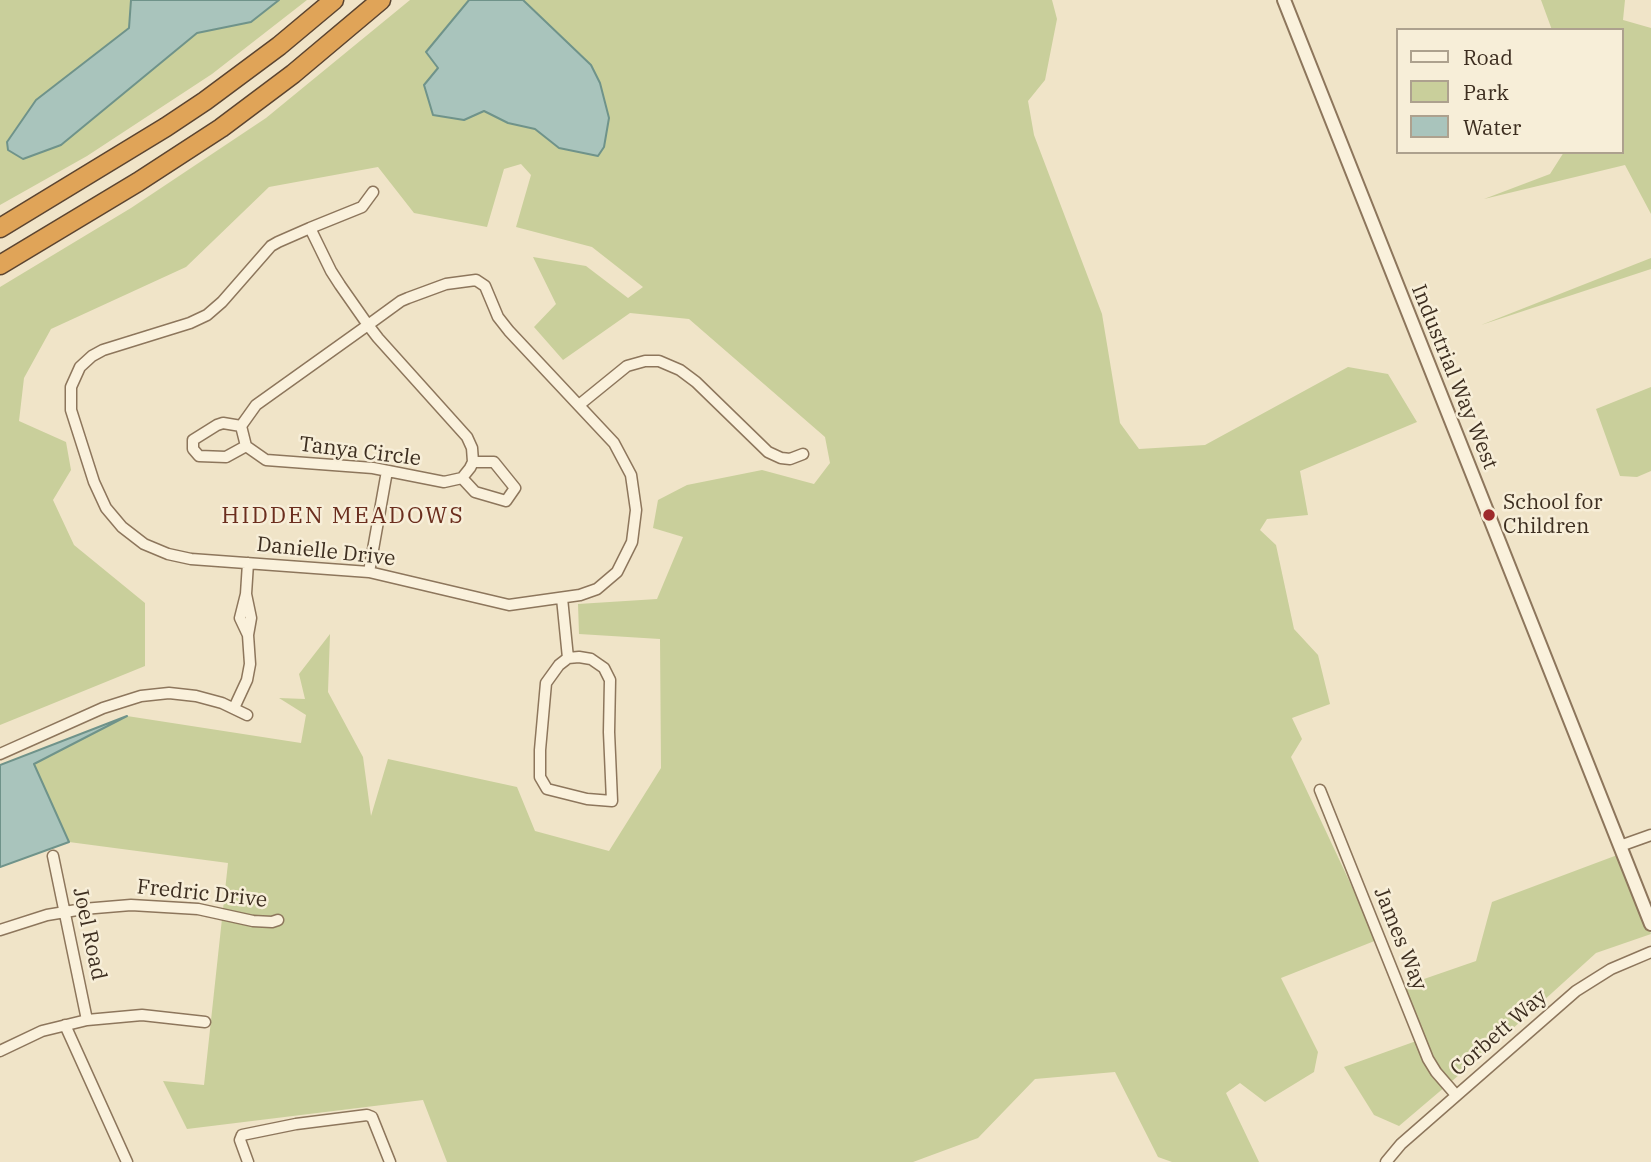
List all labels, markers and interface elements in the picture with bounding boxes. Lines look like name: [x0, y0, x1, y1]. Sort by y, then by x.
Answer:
legend: [1396, 28, 1623, 154]
text: Road: [1463, 43, 1513, 71]
text: Park: [1463, 78, 1509, 106]
text: Water: [1463, 113, 1521, 141]
street label: Industrial Way West: [1405, 281, 1503, 473]
street label: Tanya Circle: [298, 432, 422, 472]
place label: School for Children: [1503, 490, 1603, 540]
district label: HIDDEN MEADOWS: [223, 502, 463, 530]
marker: School for Children: [1481, 507, 1497, 523]
street label: Danielle Drive: [255, 532, 397, 572]
street label: Fredric Drive: [136, 875, 268, 913]
street label: James Way: [1368, 884, 1432, 994]
street label: Joel Road: [67, 885, 111, 983]
street label: Corbett Way: [1446, 984, 1552, 1082]

